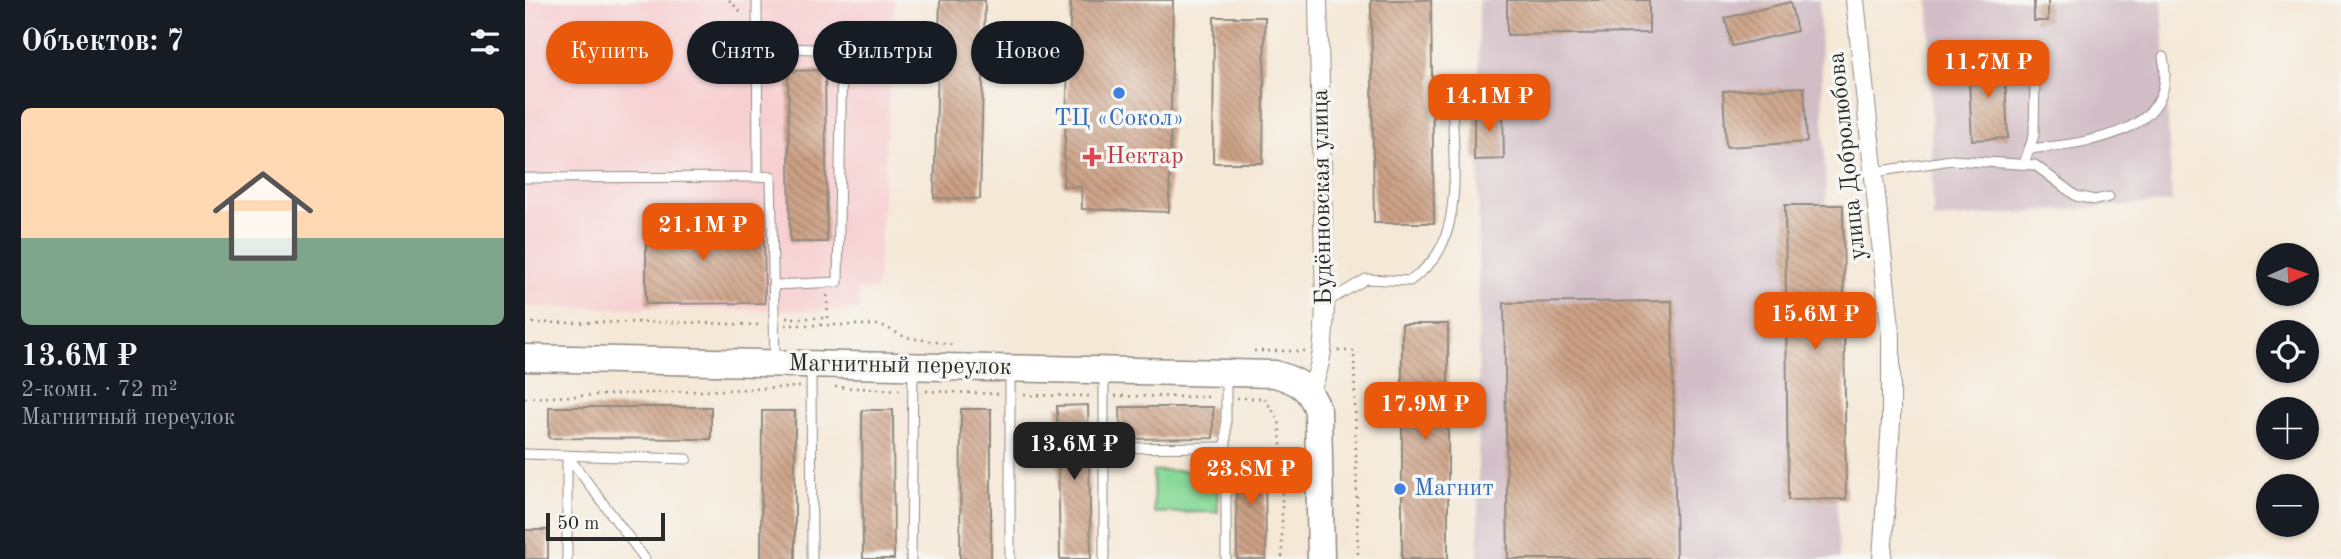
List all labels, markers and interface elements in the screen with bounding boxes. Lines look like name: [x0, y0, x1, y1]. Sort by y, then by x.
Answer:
chip: Купить: [546, 21, 673, 84]
chip: Снять: [687, 21, 799, 84]
chip: Фильтры: [813, 21, 957, 84]
chip: Новое: [971, 21, 1084, 84]
icon: filters: [466, 23, 504, 61]
text: Объектов: 7: [21, 27, 184, 57]
pin: 11.7M ₽: [1923, 41, 2053, 100]
street label: улица Добролюбова: [1825, 51, 1871, 261]
text: 11.7M ₽: [1943, 51, 2033, 74]
pin: 14.1M ₽: [1424, 74, 1554, 134]
marker: ТЦ «Сокол»: [1111, 85, 1127, 101]
text: 14.1M ₽: [1444, 85, 1534, 108]
street label: Будённовская улица: [1309, 89, 1337, 305]
place label: ТЦ «Сокол»: [1054, 107, 1184, 131]
place label: Нектар: [1106, 145, 1184, 169]
marker: Нектар: [1084, 149, 1100, 165]
icon: home: [200, 153, 326, 279]
pin: 21.1M ₽: [638, 204, 768, 263]
text: 21.1M ₽: [658, 214, 748, 237]
north arrow: [2256, 243, 2319, 306]
map controls: [2256, 243, 2319, 537]
pin: 15.6M ₽: [1750, 292, 1880, 352]
text: 15.6M ₽: [1770, 303, 1860, 326]
button: locate: [2256, 320, 2319, 383]
text: 13.6M ₽: [21, 342, 138, 372]
street label: Магнитный переулок: [788, 352, 1012, 380]
text: 2-комн. · 72 m²: [21, 378, 178, 401]
pin: 17.9M ₽: [1360, 382, 1490, 442]
text: 17.9M ₽: [1380, 393, 1470, 416]
button: +: [2256, 397, 2319, 460]
text: Магнитный переулок: [21, 406, 235, 429]
pin: 13.6M ₽: [1009, 422, 1139, 482]
text: 13.6M ₽: [1029, 433, 1119, 456]
pin: 23.8M ₽: [1186, 448, 1316, 507]
text: 23.8M ₽: [1206, 458, 1296, 481]
button: −: [2256, 474, 2319, 537]
place label: Магнит: [1414, 477, 1494, 501]
marker: Магнит: [1392, 481, 1408, 497]
scale bar: [546, 510, 665, 542]
text: 50 m: [557, 515, 599, 534]

